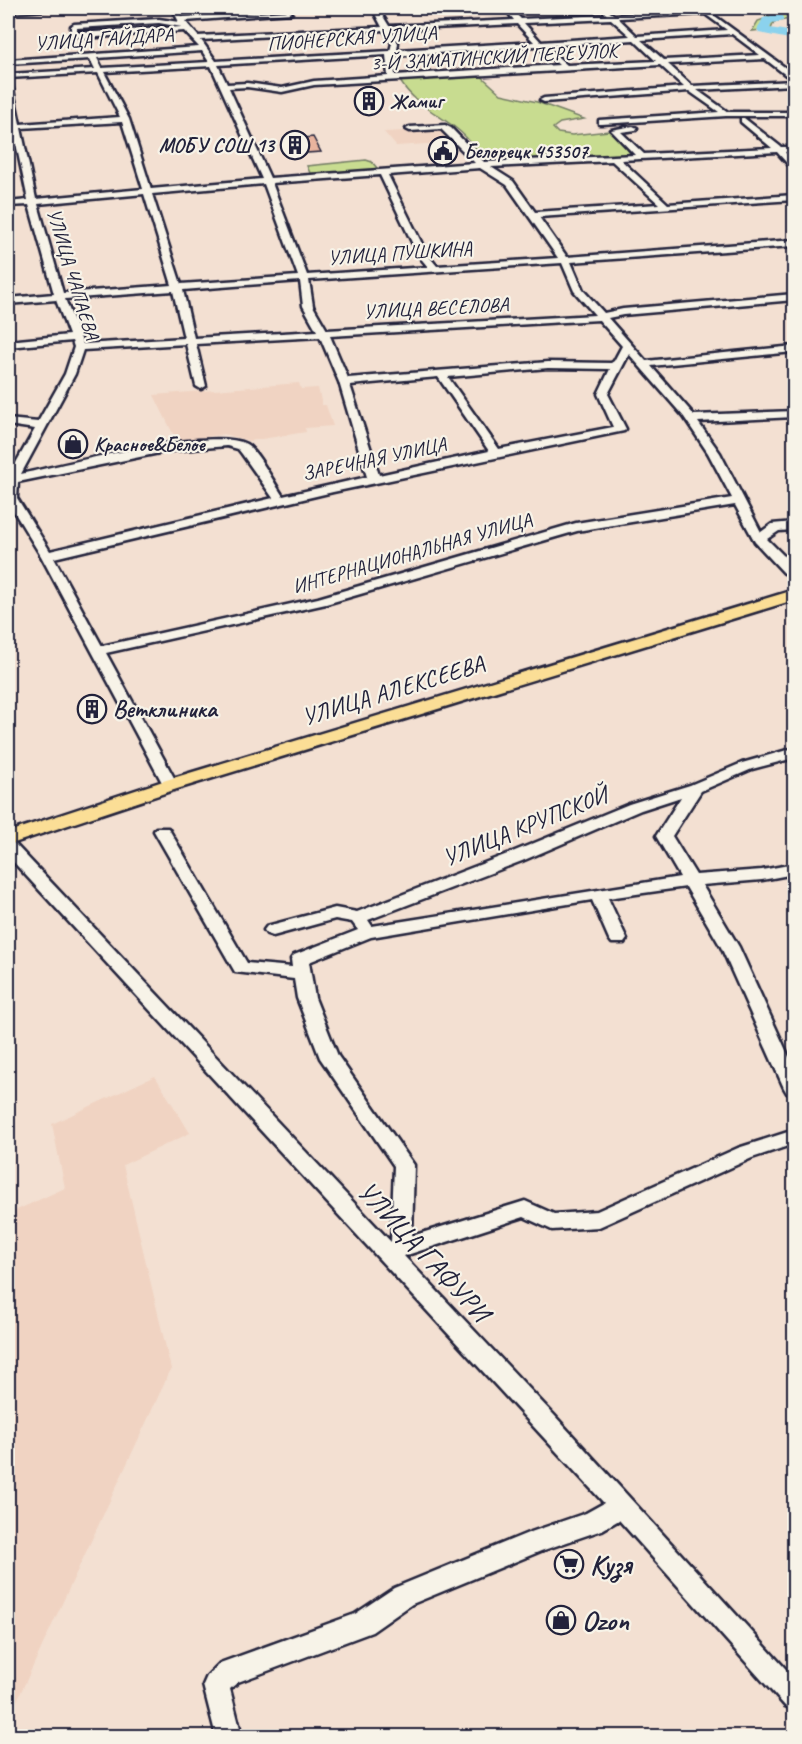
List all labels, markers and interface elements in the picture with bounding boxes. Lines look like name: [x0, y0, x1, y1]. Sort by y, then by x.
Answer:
street label: ПИОНЕРСКАЯ УЛИЦА: [266, 20, 438, 56]
street label: УЛИЦА ГАЙДАРА: [34, 22, 175, 56]
street label: 3-Й ЗАМАТИНСКИЙ ПЕРЕУЛОК: [370, 38, 622, 76]
building icon: Жамиг: [353, 85, 385, 117]
place label: Жамиг: [390, 89, 446, 114]
building icon: МОБУ СОШ 13: [279, 129, 311, 161]
place label: МОБУ СОШ 13: [159, 133, 276, 158]
public building icon: Белорецк 453507: [427, 135, 459, 167]
place label: Белорецк 453507: [464, 139, 590, 164]
street label: УЛИЦА ЧАПАЕВА: [41, 205, 105, 344]
street label: УЛИЦА ПУШКИНА: [327, 235, 474, 271]
street label: УЛИЦА ВЕСЕЛОВА: [363, 292, 510, 324]
shop icon: Красное&Белое: [57, 428, 89, 460]
street label: ЗАРЕЧНАЯ УЛИЦА: [300, 431, 449, 486]
place label: Красное&Белое: [94, 432, 206, 457]
street label: ИНТЕРНАЦИОНАЛЬНАЯ УЛИЦА: [290, 507, 535, 599]
street label: УЛИЦА АЛЕКСЕЕВА: [298, 648, 489, 732]
building icon: Ветклиника: [76, 693, 108, 725]
place label: Ветклиника: [113, 694, 219, 724]
street label: УЛИЦА КРУПСКОЙ: [438, 778, 615, 873]
street label: УЛИЦА ГАФУРИ: [350, 1174, 501, 1332]
place label: Кузя: [590, 1547, 634, 1583]
supermarket icon: Кузя: [553, 1548, 585, 1580]
place label: Ozon: [582, 1603, 630, 1638]
shop icon: Ozon: [545, 1604, 577, 1636]

